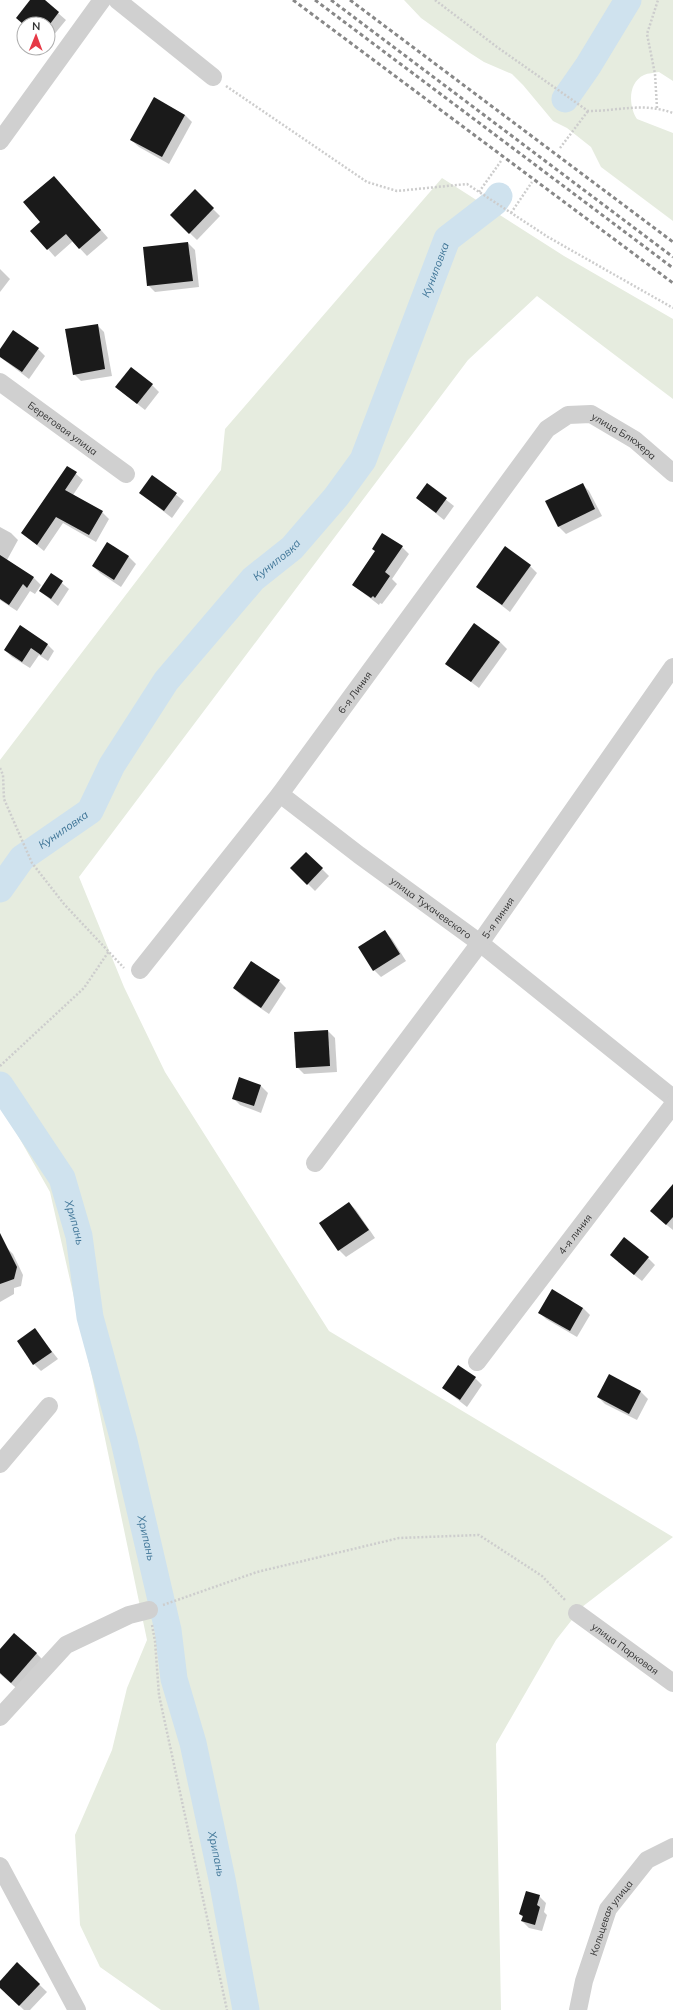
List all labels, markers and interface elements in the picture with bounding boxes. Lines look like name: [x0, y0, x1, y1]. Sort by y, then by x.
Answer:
north arrow: [16, 16, 56, 56]
text: N: [32, 19, 40, 33]
water label: Куниловка: [418, 240, 452, 299]
street label: Береговая улица: [26, 398, 100, 458]
street label: улица Блюхера: [589, 409, 659, 462]
water label: Куниловка: [250, 536, 304, 584]
street label: 6-я Линия: [335, 668, 374, 716]
water label: Куниловка: [35, 807, 91, 852]
street label: улица Тухачевского: [388, 874, 474, 941]
street label: 5-я линия: [479, 894, 517, 941]
water label: Хрипань: [61, 1197, 87, 1246]
street label: 4-я линия: [555, 1211, 594, 1257]
water label: Хрипань: [134, 1513, 159, 1562]
street label: улица Парковая: [589, 1620, 662, 1677]
water label: Хрипань: [205, 1829, 228, 1878]
street label: Кольцевая улица: [586, 1877, 635, 1957]

